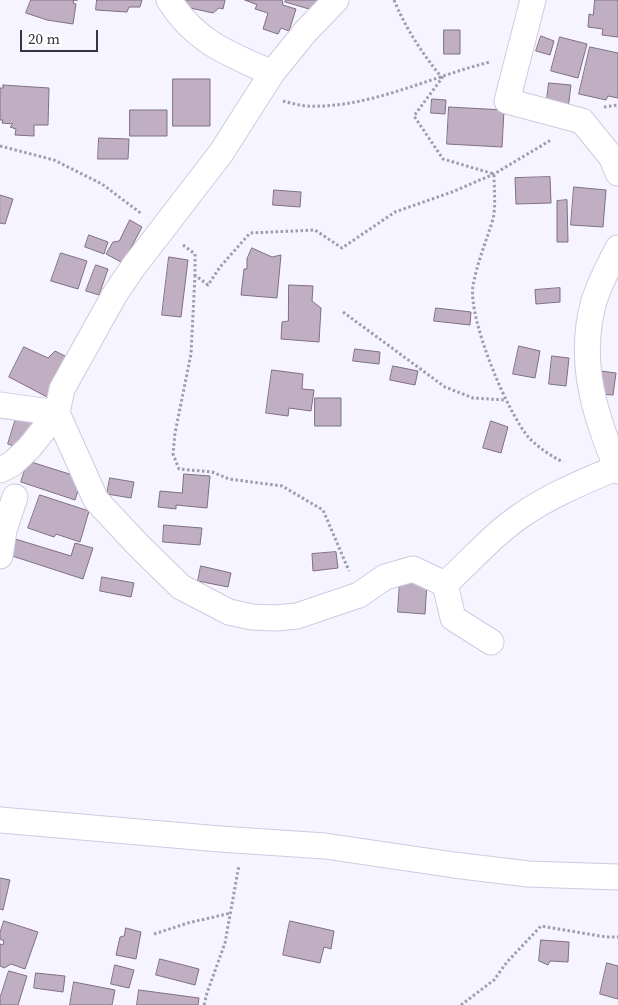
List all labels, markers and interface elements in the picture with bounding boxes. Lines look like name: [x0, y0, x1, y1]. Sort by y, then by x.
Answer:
scale bar: [22, 20, 100, 52]
text: 20 m: [28, 28, 60, 49]

